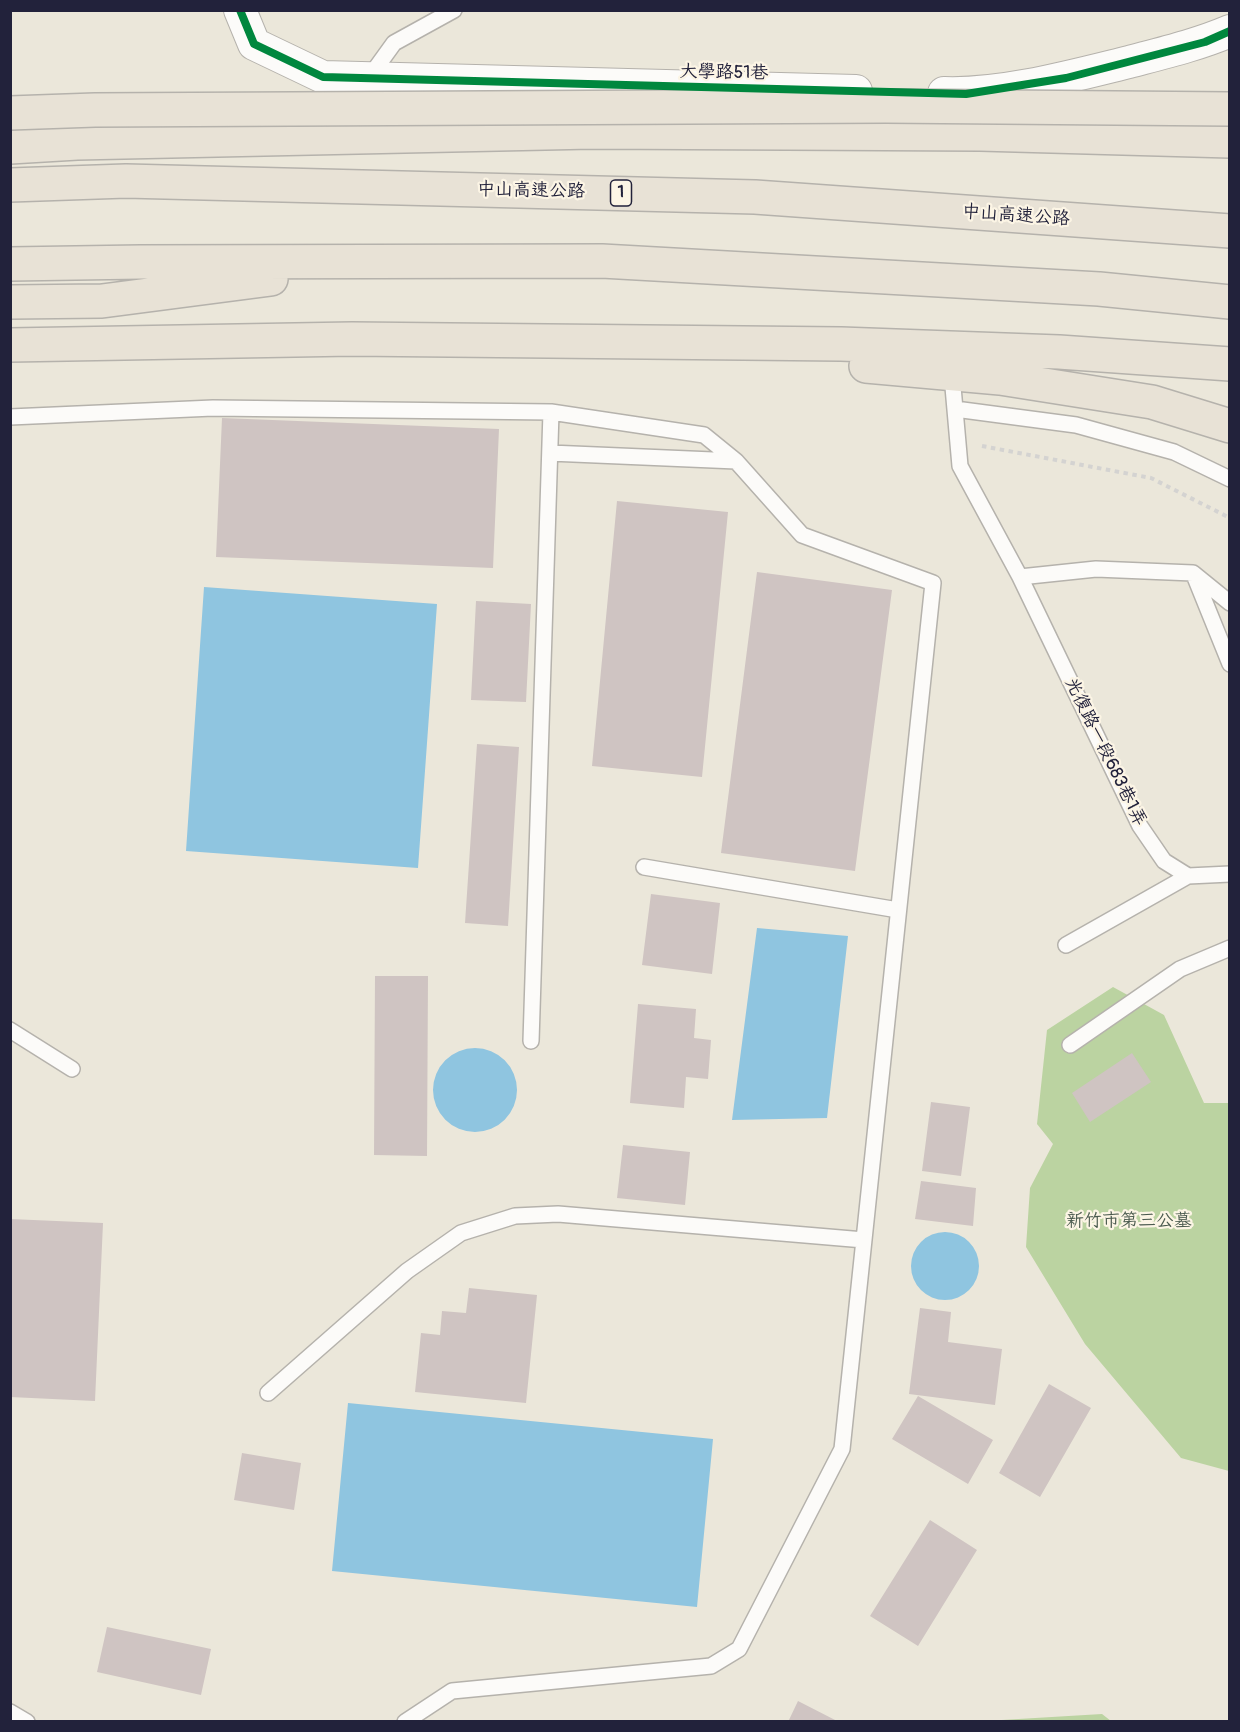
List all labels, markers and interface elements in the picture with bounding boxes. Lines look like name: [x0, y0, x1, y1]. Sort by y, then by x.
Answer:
street label: 大學路51巷: [679, 61, 769, 85]
street label: 中山高速公路: [477, 179, 585, 203]
road number: 1: [610, 180, 632, 206]
street label: 中山高速公路: [961, 201, 1071, 231]
street label: 光復路一段683巷1弄: [1060, 674, 1150, 830]
park label: 新竹市第三公墓: [1066, 1210, 1192, 1232]

